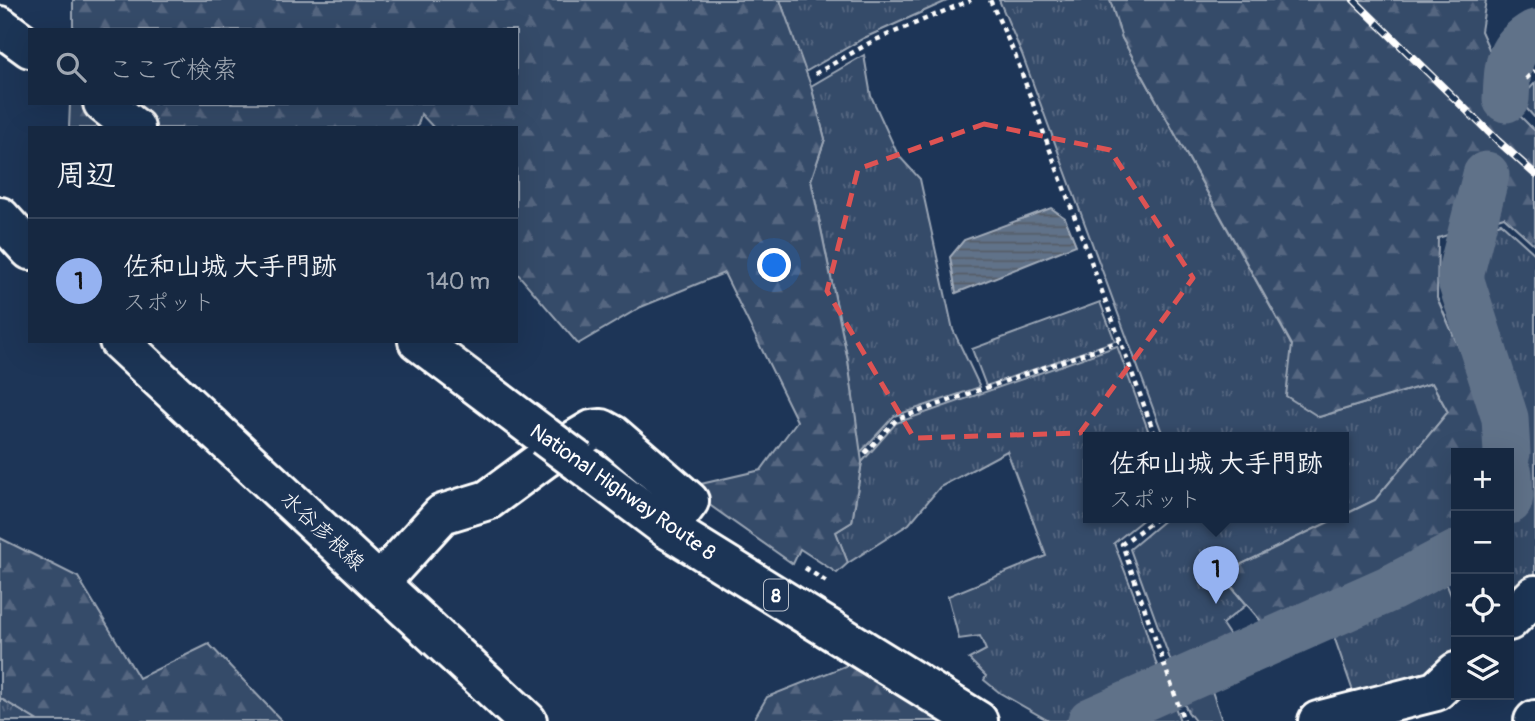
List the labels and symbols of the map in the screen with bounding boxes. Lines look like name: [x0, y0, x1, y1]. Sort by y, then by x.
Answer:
your location: [757, 248, 791, 282]
street label: National Highway Route 8: [524, 418, 721, 567]
street label: 水谷彦根線: [275, 486, 370, 577]
pin: 1: [1193, 546, 1239, 604]
road number: 8: [764, 580, 788, 610]

